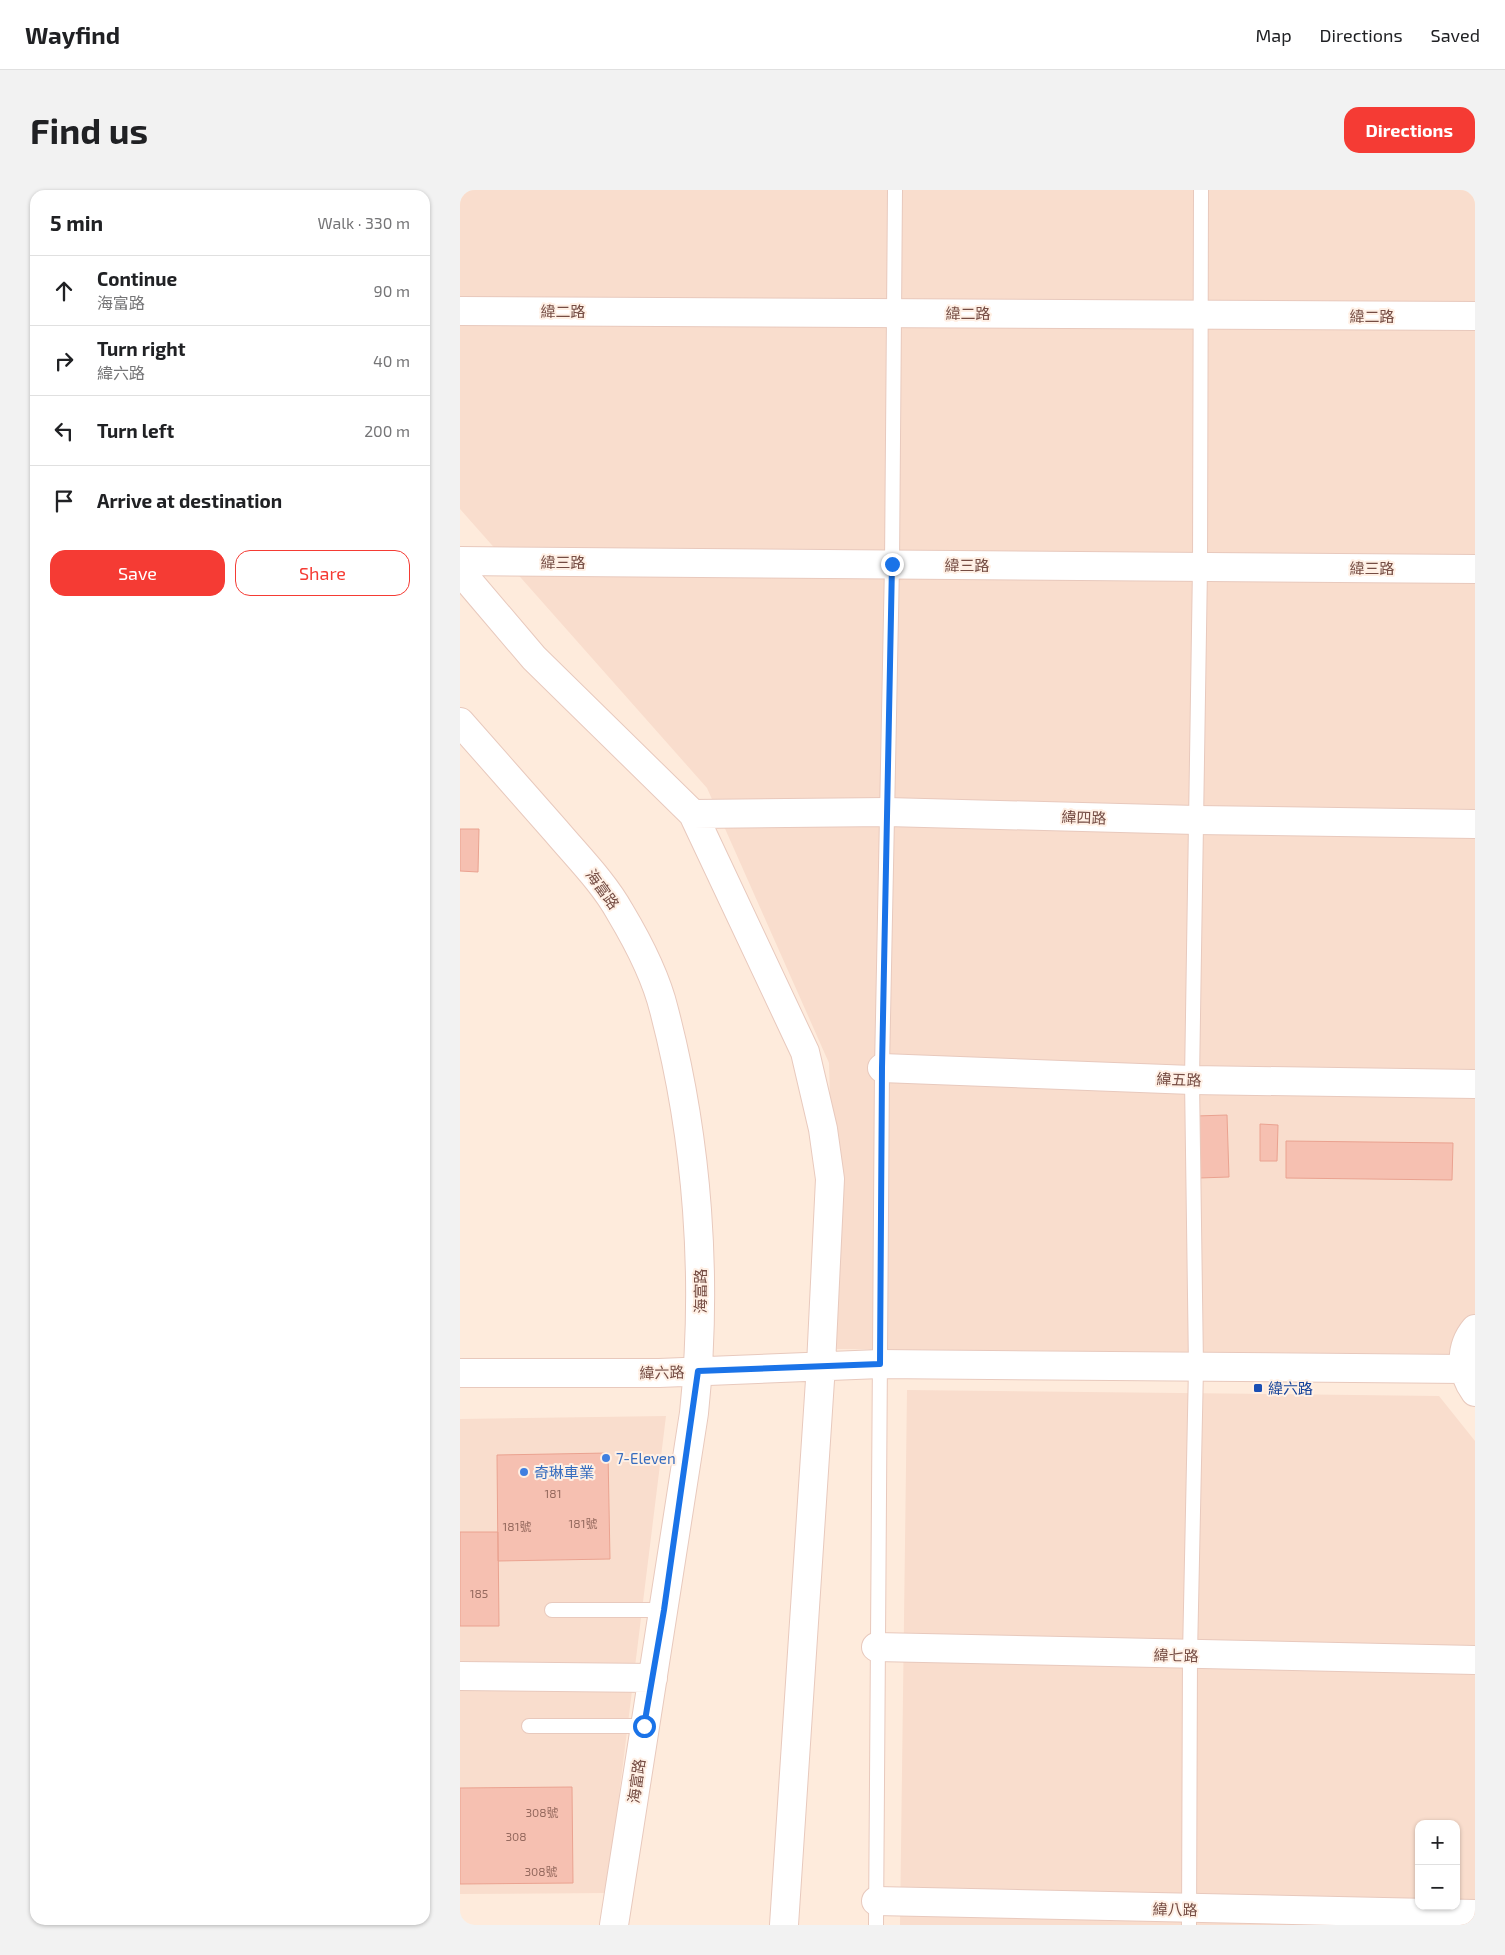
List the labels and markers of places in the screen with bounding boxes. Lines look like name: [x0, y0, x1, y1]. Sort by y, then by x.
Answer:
place label: 緯六路: [1268, 1379, 1313, 1397]
marker: 緯六路: [1252, 1382, 1264, 1394]
place label: 7-Eleven: [616, 1449, 676, 1467]
marker: 7-Eleven: [600, 1452, 612, 1464]
place label: 奇琳車業: [534, 1463, 594, 1481]
marker: 奇琳車業: [518, 1466, 530, 1478]

